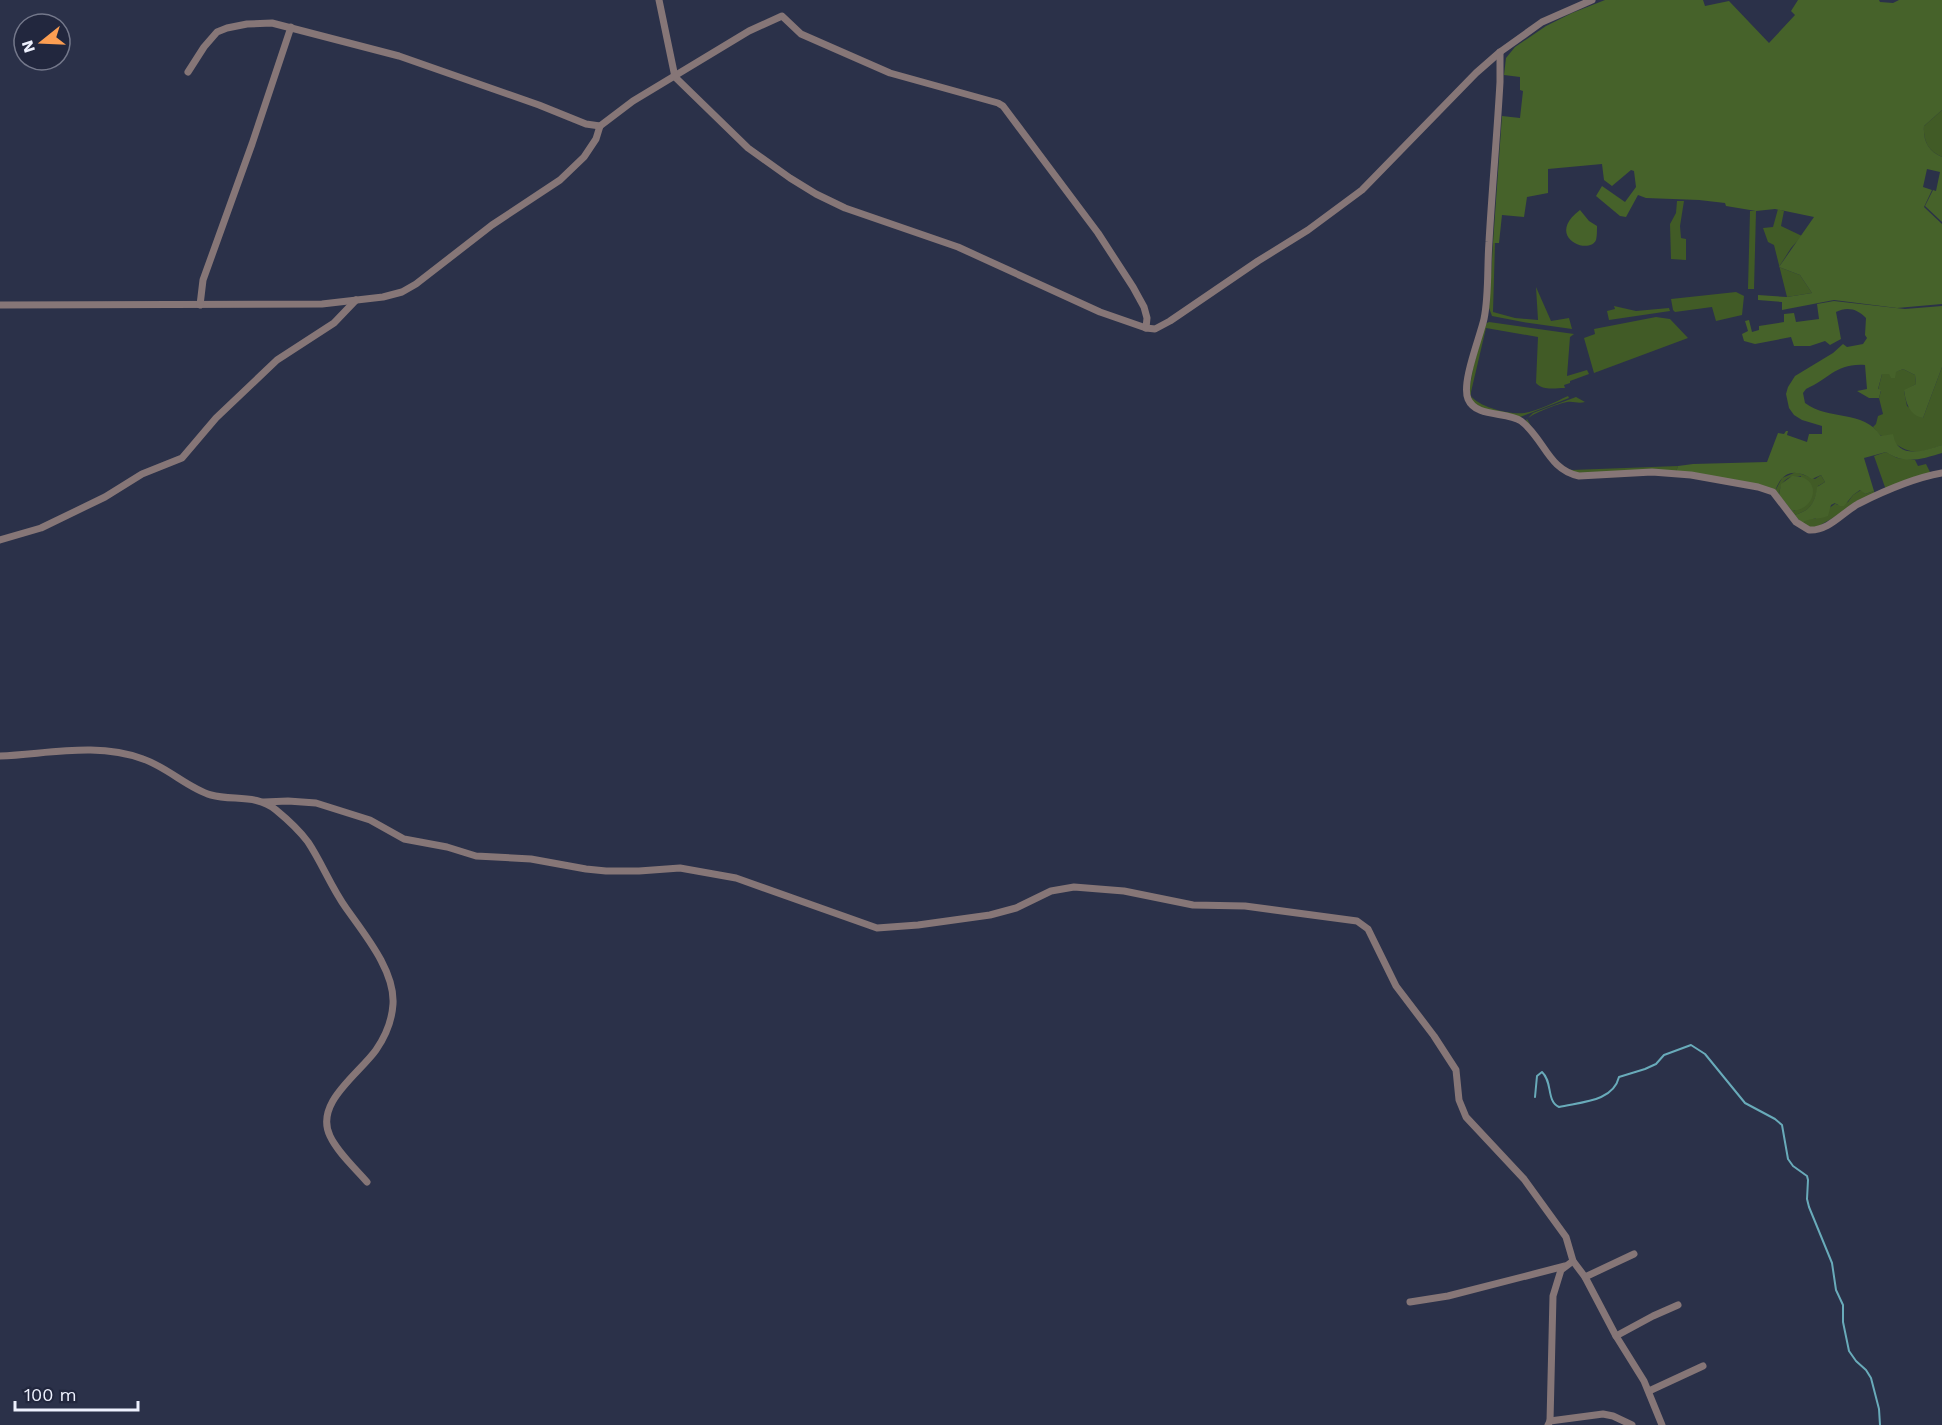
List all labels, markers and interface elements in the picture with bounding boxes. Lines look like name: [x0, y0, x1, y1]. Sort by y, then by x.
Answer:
north arrow: [12, 12, 72, 72]
text: N: [17, 38, 39, 55]
scale bar: [15, 1374, 138, 1412]
text: 100 m: [24, 1384, 77, 1405]

